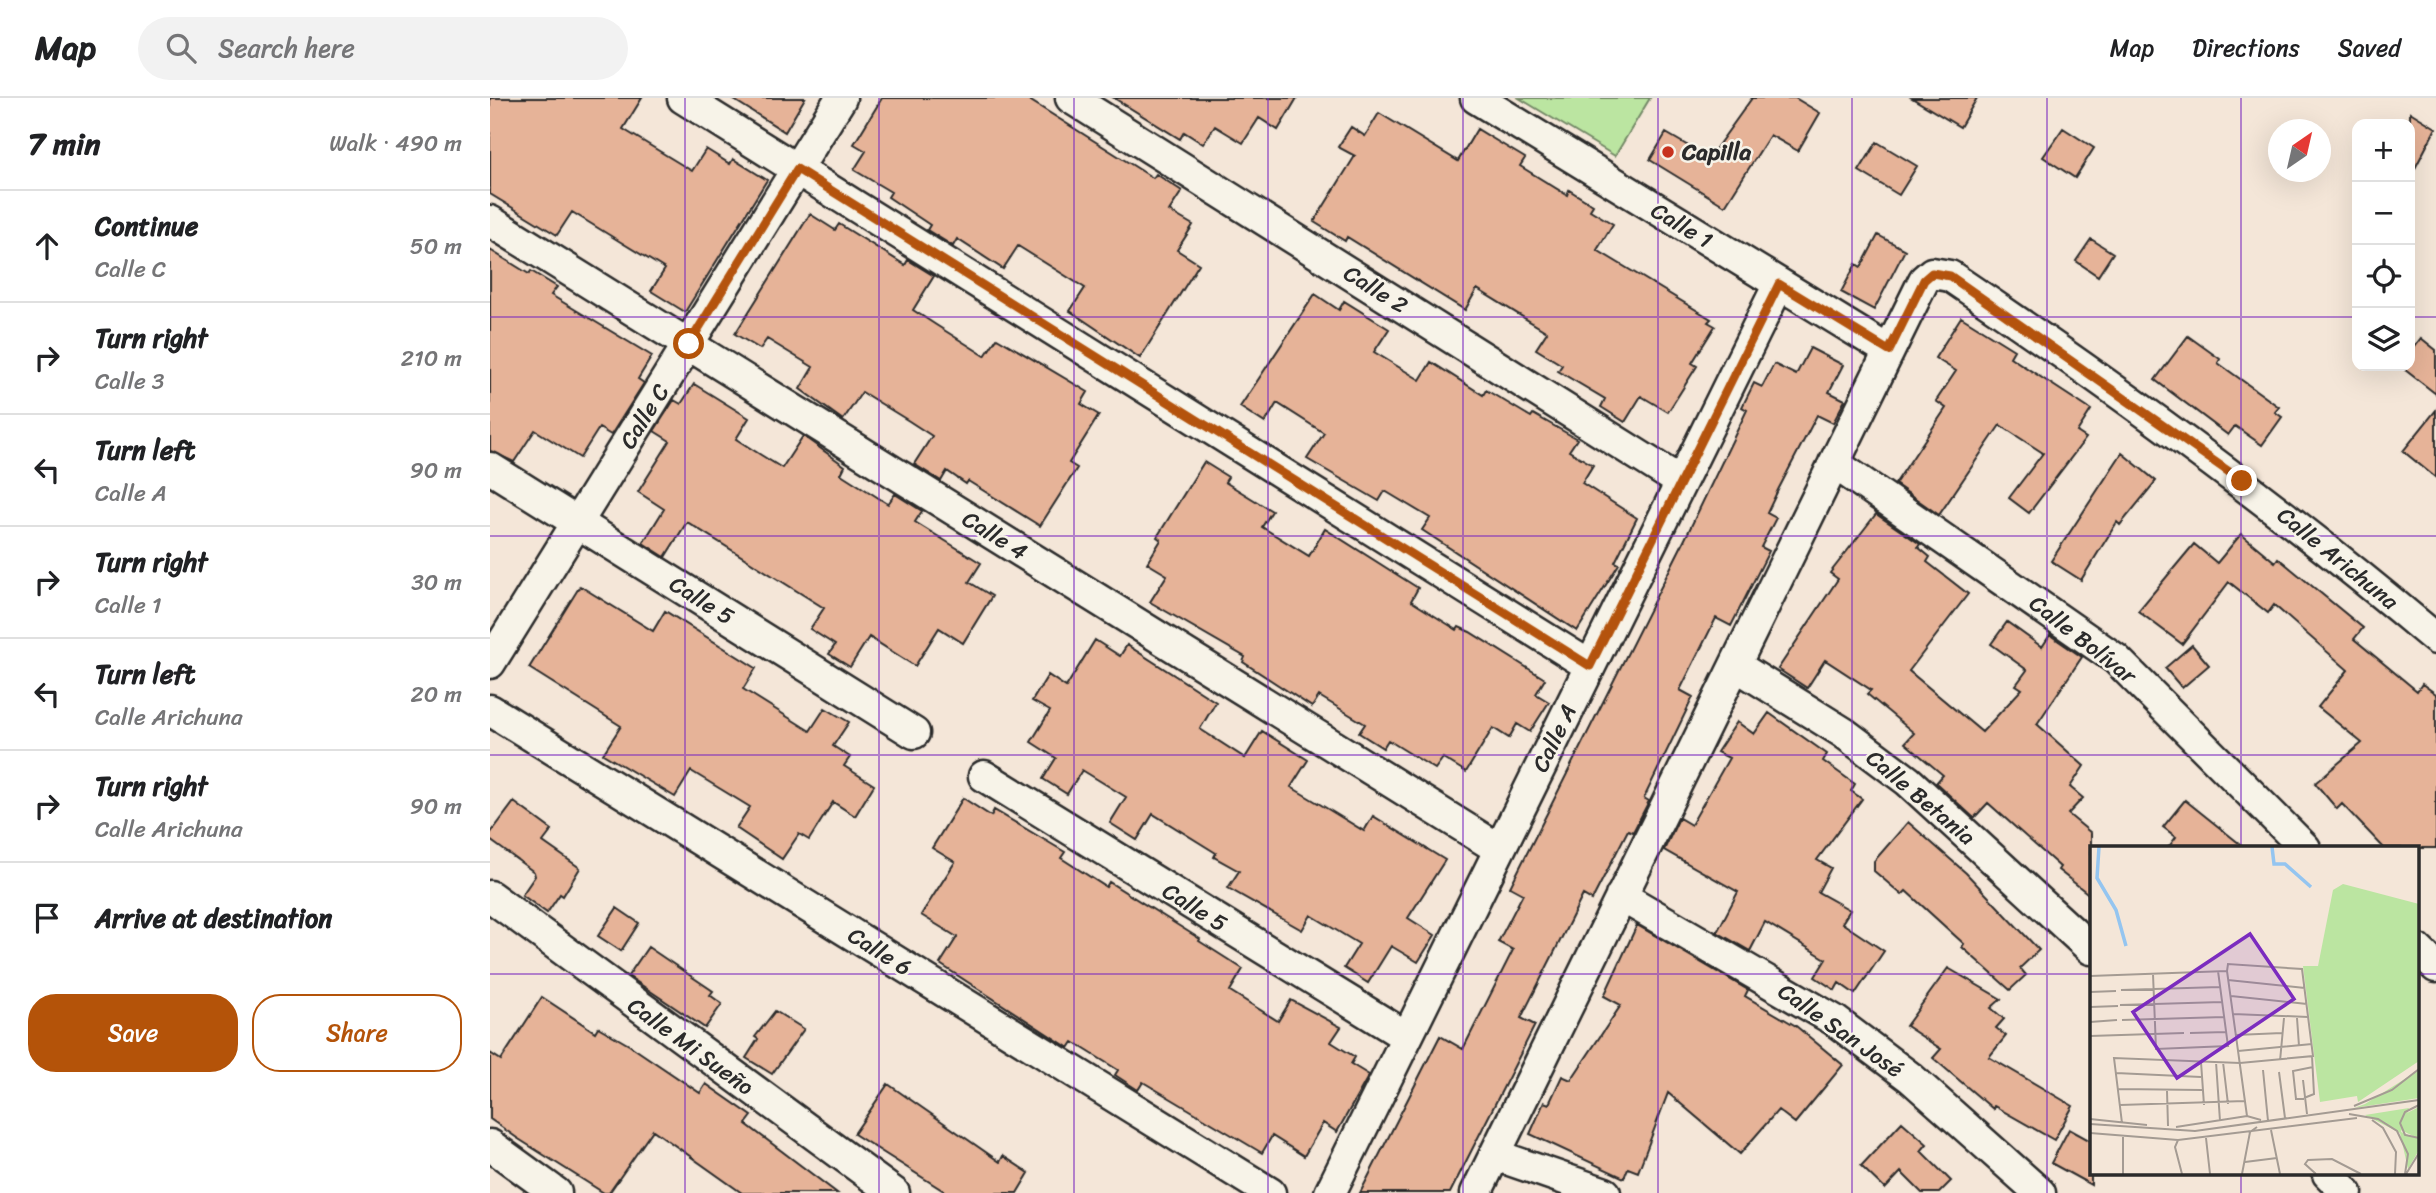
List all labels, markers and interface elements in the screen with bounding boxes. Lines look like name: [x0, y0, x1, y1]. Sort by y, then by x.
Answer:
search box: [138, 17, 628, 80]
text: Map: [35, 19, 96, 77]
text: Search here: [218, 25, 355, 71]
text: Map: [2110, 27, 2154, 69]
text: Directions: [2192, 27, 2300, 69]
text: Saved: [2338, 27, 2401, 69]
icon: search: [162, 29, 200, 67]
text: 7 min: [28, 117, 100, 171]
north arrow: [2268, 119, 2331, 182]
map controls: [2352, 119, 2415, 371]
button: +: [2352, 119, 2415, 182]
text: Walk · 490 m: [329, 123, 462, 164]
place label: Capilla: [1681, 132, 1752, 173]
marker: Capilla: [1660, 144, 1676, 160]
button: −: [2352, 182, 2415, 245]
street label: Calle 1: [1643, 191, 1721, 260]
text: Continue: [95, 203, 198, 249]
text: 50 m: [410, 226, 462, 267]
icon: ahead: [28, 227, 66, 265]
button: locate: [2352, 245, 2415, 308]
text: Calle C: [95, 249, 166, 290]
street label: Calle 2: [1335, 253, 1416, 325]
button: layers: [2352, 308, 2415, 371]
text: Turn right: [95, 315, 208, 361]
route start: [673, 328, 704, 359]
text: 210 m: [401, 338, 462, 379]
icon: right: [28, 339, 66, 377]
text: Calle 3: [95, 361, 164, 402]
street label: Calle C: [608, 375, 681, 457]
text: Turn left: [95, 427, 195, 473]
text: 90 m: [410, 450, 462, 491]
icon: left: [28, 451, 66, 489]
route end: [2226, 465, 2257, 496]
text: Calle A: [95, 473, 167, 514]
street label: Calle Arichuna: [2267, 496, 2408, 621]
street label: Calle 4: [954, 499, 1036, 572]
text: Turn right: [95, 539, 208, 585]
text: 30 m: [411, 562, 462, 603]
icon: right: [28, 563, 66, 601]
street label: Calle 5: [661, 564, 743, 637]
street label: Calle Bolívar: [2020, 584, 2147, 696]
text: Calle 1: [95, 585, 162, 626]
text: Turn left: [95, 651, 195, 697]
text: 20 m: [411, 674, 462, 715]
icon: left: [28, 675, 66, 713]
text: Calle Arichuna: [95, 697, 243, 738]
street label: Calle A: [1520, 697, 1589, 780]
street label: Calle Betania: [1856, 739, 1985, 856]
text: Turn right: [95, 763, 208, 809]
text: 90 m: [410, 786, 462, 827]
icon: right: [28, 787, 66, 825]
text: Calle Arichuna: [95, 809, 243, 850]
inset map: [2090, 846, 2418, 1176]
street label: Calle 5: [1154, 871, 1236, 944]
text: Arrive at destination: [95, 895, 332, 941]
icon: arrive: [28, 899, 66, 937]
street label: Calle 6: [839, 916, 920, 987]
street label: Calle San José: [1769, 972, 1912, 1089]
street label: Calle Mi Sueño: [618, 986, 763, 1107]
button: Save: [28, 994, 238, 1072]
button: Share: [252, 994, 462, 1072]

